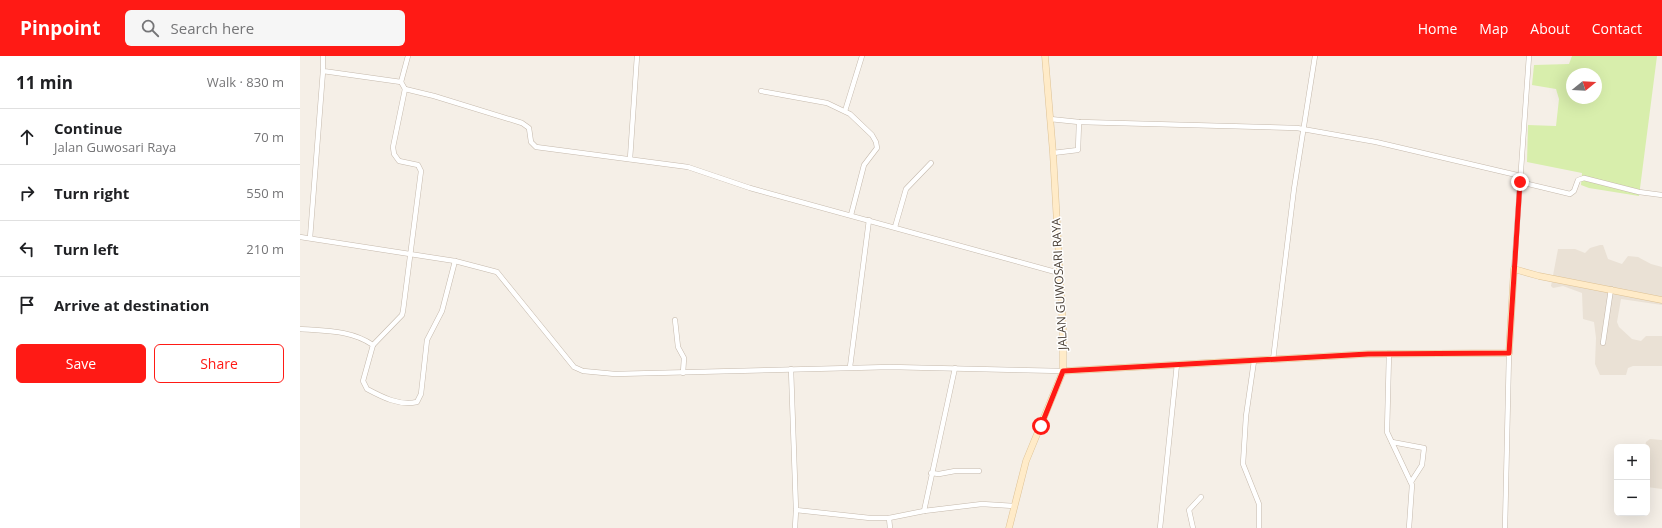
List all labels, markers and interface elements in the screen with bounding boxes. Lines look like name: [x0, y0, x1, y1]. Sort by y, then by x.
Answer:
search box: [125, 10, 405, 46]
text: Pinpoint: [20, 15, 101, 41]
icon: search: [139, 17, 161, 39]
text: Search here: [171, 18, 254, 38]
text: Home: [1418, 19, 1457, 38]
text: Map: [1479, 19, 1508, 38]
text: About: [1530, 19, 1570, 38]
text: Contact: [1592, 19, 1642, 38]
north arrow: [1566, 68, 1602, 104]
text: 11 min: [16, 71, 73, 94]
text: Walk · 830 m: [207, 73, 284, 91]
text: Continue: [54, 118, 122, 138]
icon: ahead: [16, 126, 38, 148]
text: 70 m: [254, 128, 284, 146]
text: Jalan Guwosari Raya: [54, 138, 176, 156]
route end: [1511, 173, 1529, 191]
icon: right: [16, 182, 38, 204]
text: Turn right: [54, 183, 129, 203]
text: 550 m: [246, 184, 284, 202]
street label: JALAN GUWOSARI RAYA: [1047, 217, 1071, 351]
icon: left: [16, 238, 38, 260]
text: Turn left: [54, 239, 119, 259]
text: 210 m: [246, 240, 284, 258]
icon: arrive: [16, 294, 38, 316]
text: Arrive at destination: [54, 295, 209, 315]
button: Save: [16, 344, 146, 383]
button: Share: [154, 344, 284, 383]
route start: [1032, 417, 1050, 435]
map controls: [1614, 444, 1650, 516]
button: +: [1614, 444, 1650, 480]
button: −: [1614, 480, 1650, 516]

